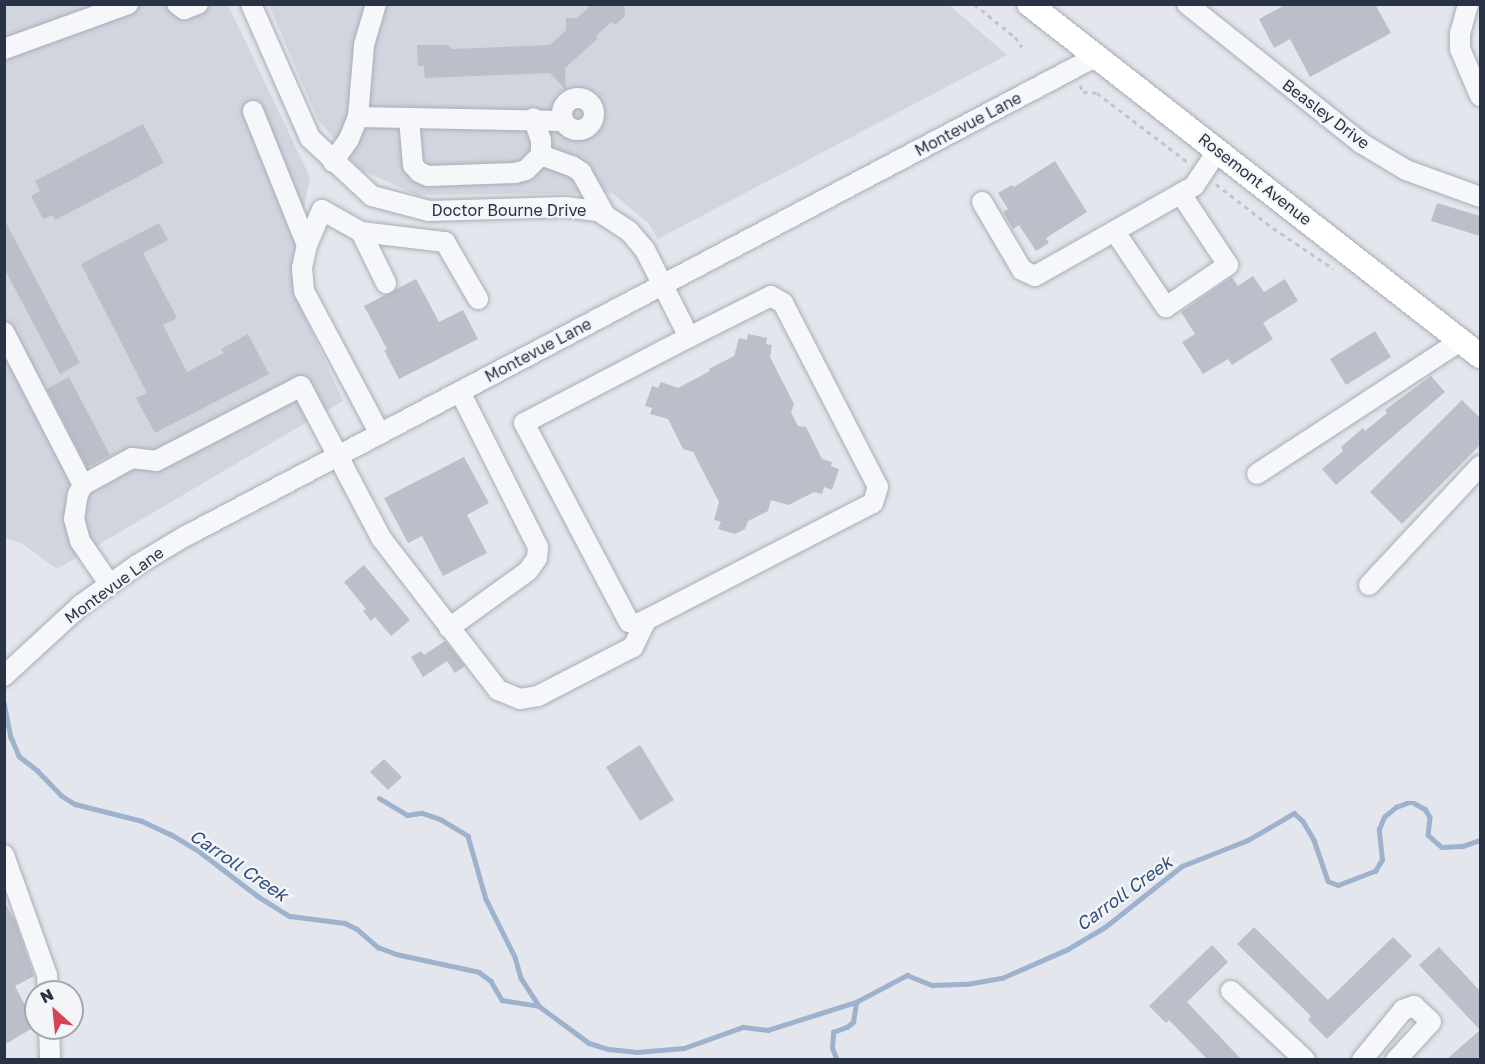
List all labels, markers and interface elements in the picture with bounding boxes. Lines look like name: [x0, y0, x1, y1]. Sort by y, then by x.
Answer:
street label: Beasley Drive: [1279, 75, 1373, 153]
street label: Montevue Lane: [912, 88, 1024, 160]
street label: Rosemont Avenue: [1195, 129, 1315, 229]
street label: Doctor Bourne Drive: [432, 200, 586, 220]
street label: Montevue Lane: [482, 314, 594, 386]
street label: Montevue Lane: [61, 543, 167, 627]
water label: Carroll Creek: [186, 824, 292, 906]
water label: Carroll Creek: [1072, 851, 1176, 935]
north arrow: [24, 980, 84, 1040]
text: N: [37, 984, 57, 1007]

